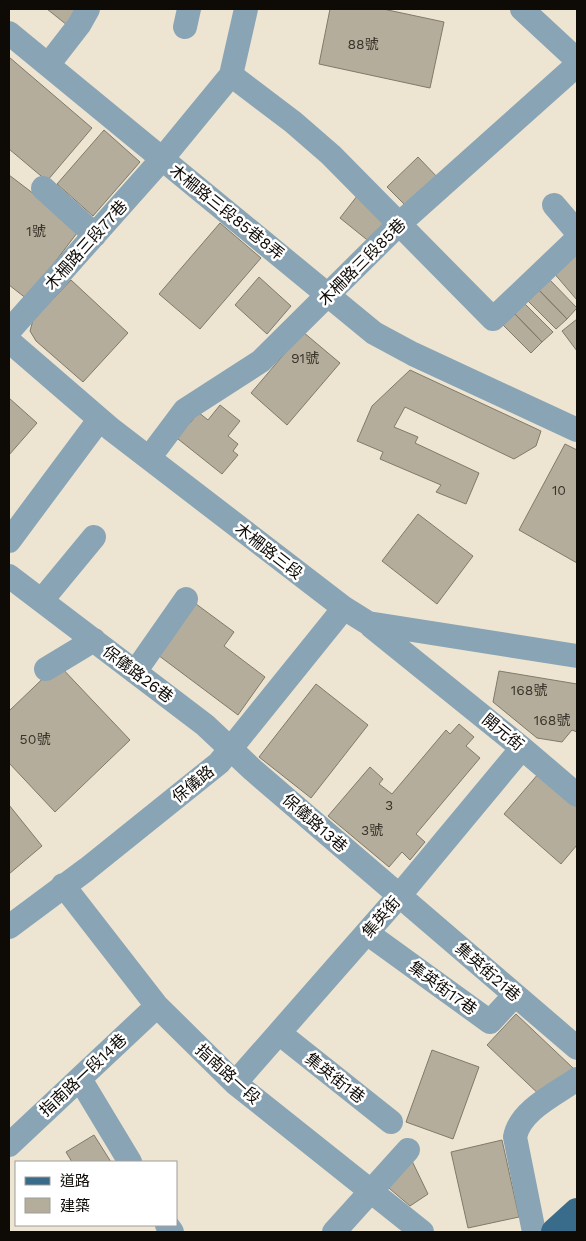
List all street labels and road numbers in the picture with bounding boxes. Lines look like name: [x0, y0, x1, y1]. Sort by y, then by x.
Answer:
street label: 木柵路三段85巷8弄: [166, 160, 288, 264]
street label: 木柵路三段77巷: [41, 196, 131, 294]
street label: 木柵路三段85巷: [315, 215, 409, 309]
street label: 木柵路三段: [232, 519, 306, 583]
street label: 保儀路26巷: [99, 641, 177, 707]
street label: 開元街: [478, 710, 528, 754]
street label: 保儀路: [168, 762, 218, 806]
street label: 保儀路13巷: [279, 790, 351, 856]
street label: 集英街: [358, 893, 404, 941]
street label: 集英街21巷: [452, 939, 524, 1005]
street label: 集英街17巷: [405, 957, 481, 1019]
street label: 指南路一段14巷: [36, 1030, 130, 1120]
street label: 指南路一段: [192, 1040, 264, 1108]
street label: 集英街1巷: [301, 1049, 369, 1107]

